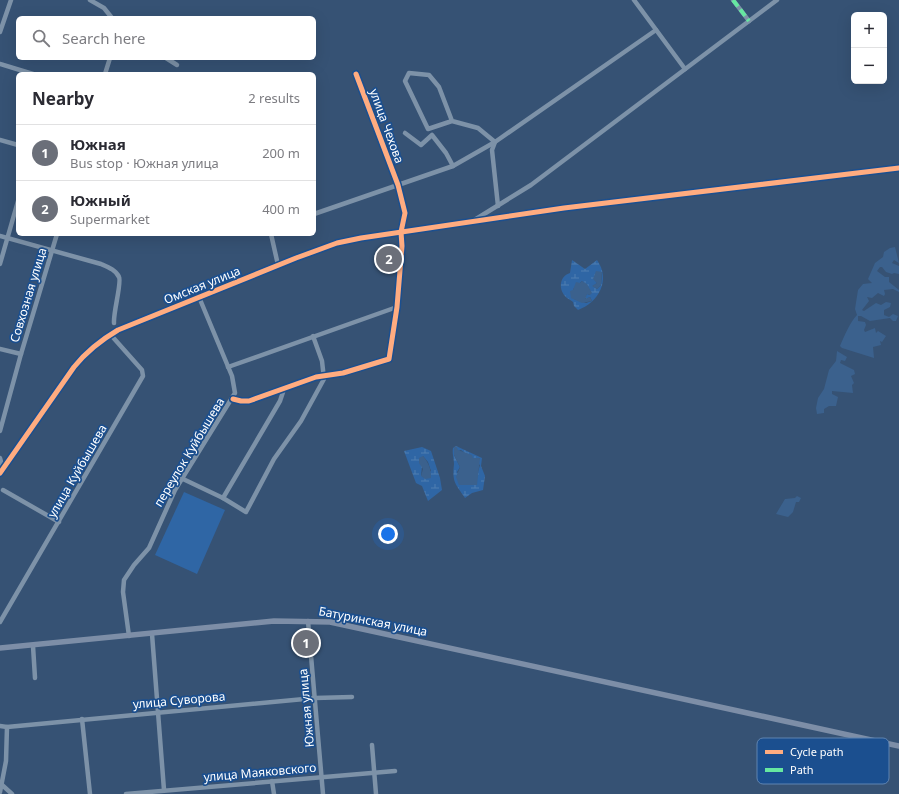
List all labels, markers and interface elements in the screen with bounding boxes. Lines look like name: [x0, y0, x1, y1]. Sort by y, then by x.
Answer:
map controls: [851, 12, 887, 84]
button: +: [851, 12, 887, 48]
search box: [16, 16, 316, 60]
icon: search: [30, 27, 52, 49]
text: Search here: [62, 28, 145, 48]
button: −: [851, 48, 887, 84]
street label: улица Чехова: [366, 86, 408, 166]
text: Nearby: [32, 87, 94, 110]
text: 2 results: [248, 89, 300, 107]
text: Южная: [70, 134, 126, 154]
text: 1: [41, 144, 49, 162]
text: 200 m: [262, 144, 300, 162]
text: Bus stop · Южная улица: [70, 154, 219, 172]
text: Южный: [70, 190, 131, 210]
text: 2: [41, 200, 49, 218]
text: 400 m: [262, 200, 300, 218]
text: Supermarket: [70, 210, 150, 228]
pin: 2: [376, 244, 402, 274]
street label: Совхозная улица: [5, 245, 51, 345]
street label: Омская улица: [161, 262, 243, 308]
street label: переулок Куйбышева: [150, 394, 228, 510]
street label: улица Куйбышева: [43, 421, 111, 521]
your location: [378, 524, 398, 544]
street label: Батуринская улица: [317, 602, 429, 640]
pin: 1: [293, 628, 319, 658]
street label: Южная улица: [294, 668, 318, 748]
street label: улица Суворова: [132, 687, 226, 713]
legend: [757, 738, 889, 784]
text: Cycle path: [790, 744, 843, 759]
street label: улица Маяковского: [203, 759, 317, 785]
text: Path: [790, 762, 814, 777]

